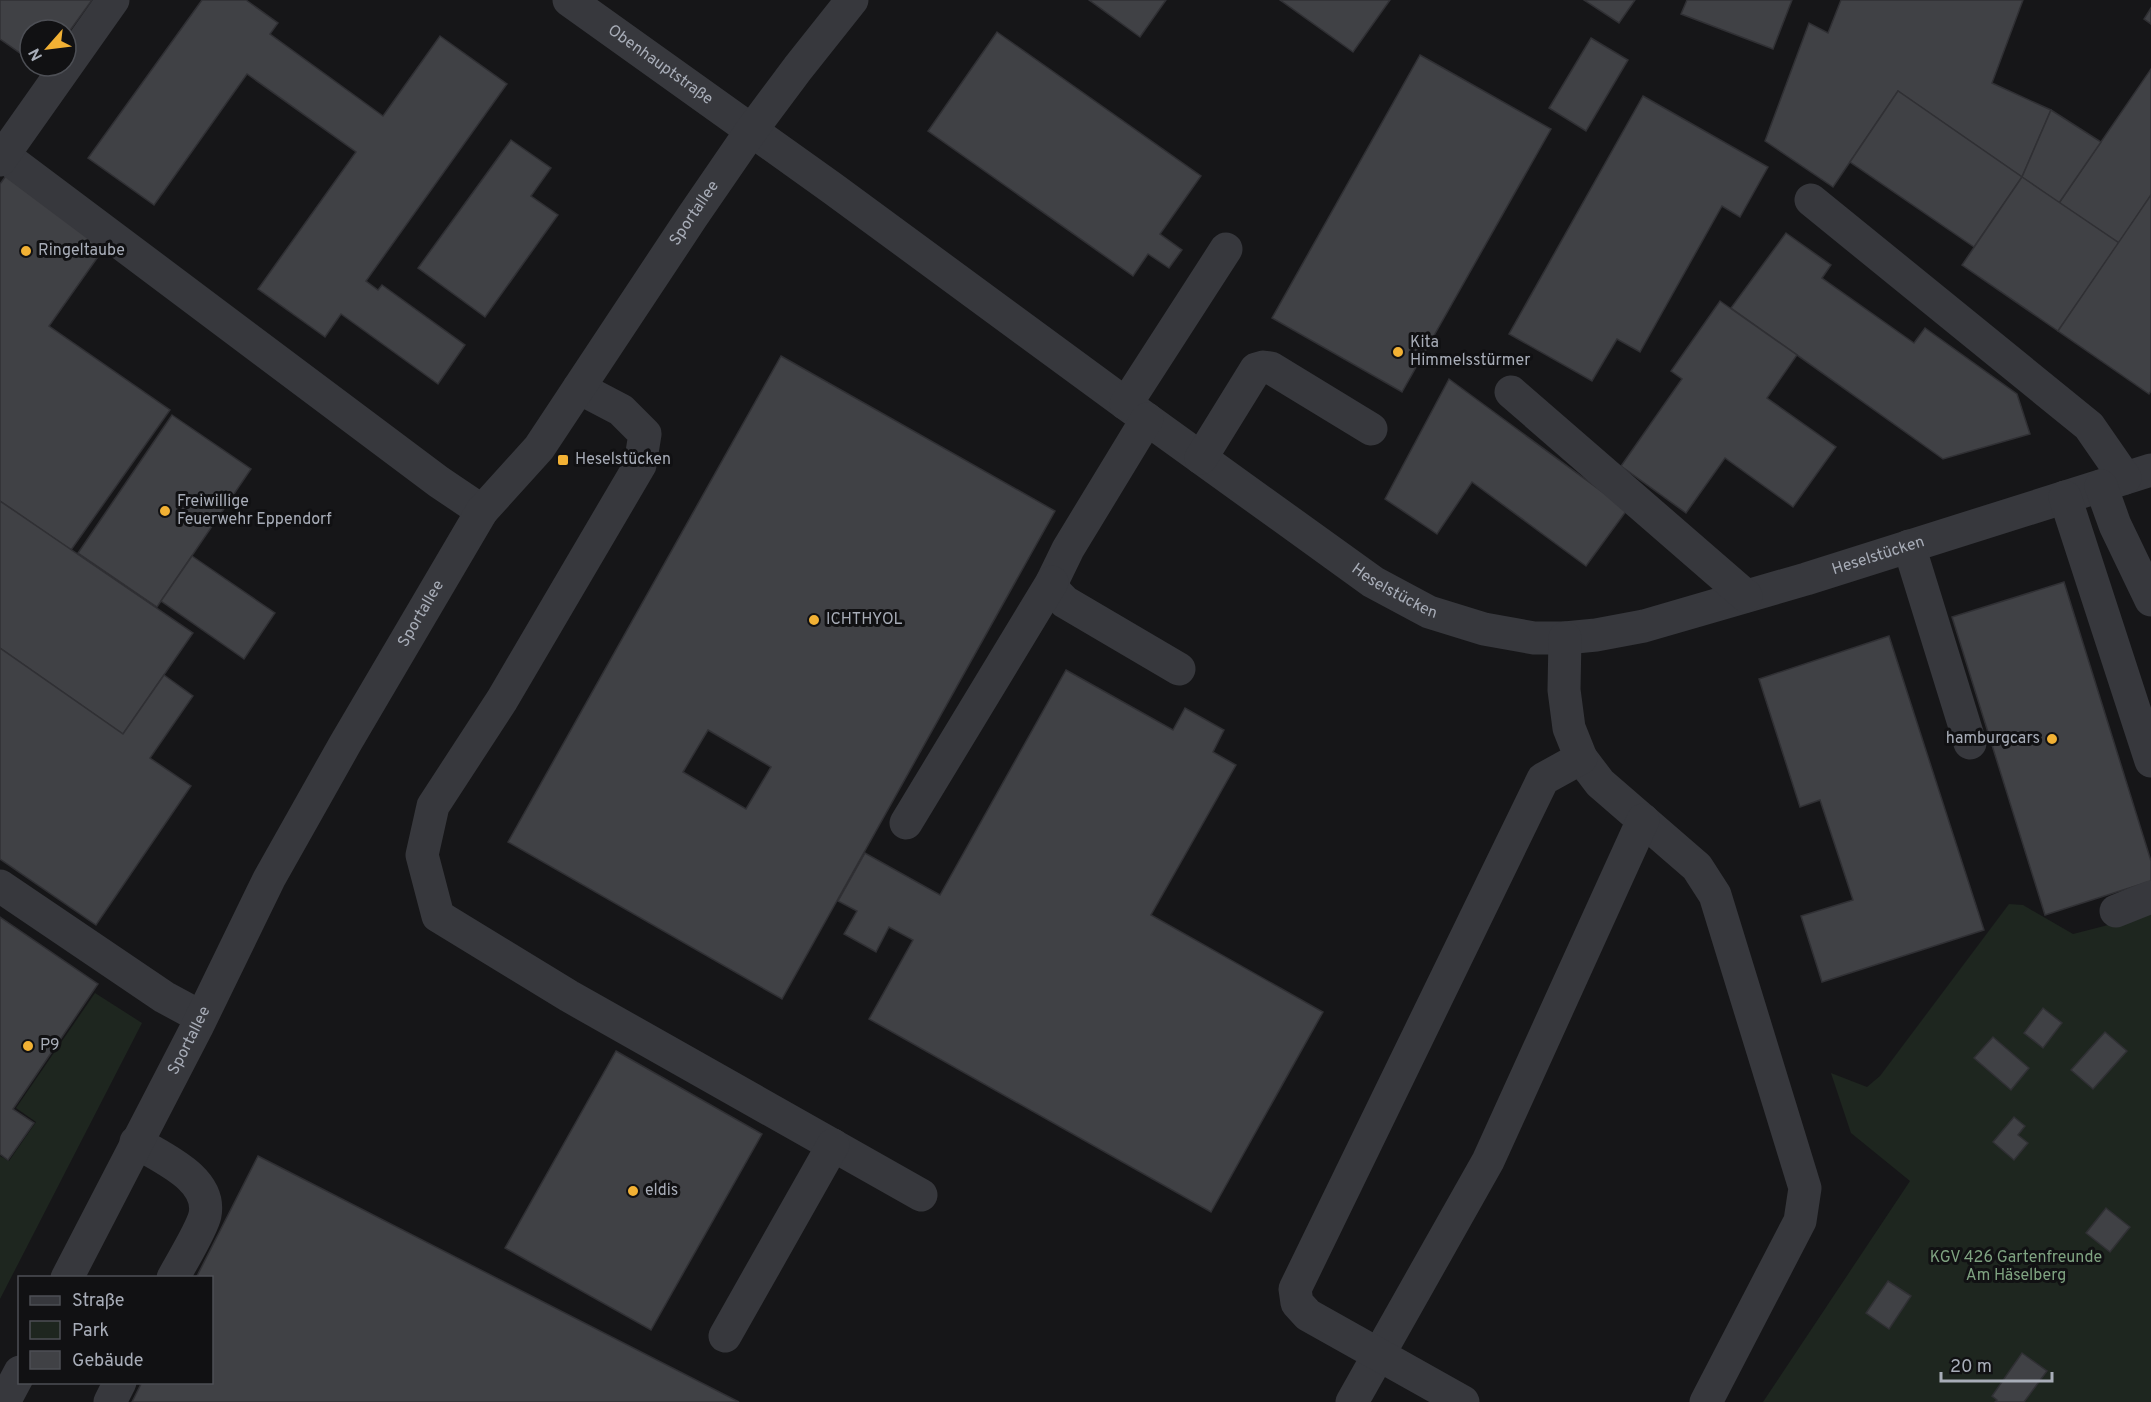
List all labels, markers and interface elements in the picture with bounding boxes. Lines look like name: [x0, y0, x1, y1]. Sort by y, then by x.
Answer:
north arrow: [18, 18, 78, 78]
street label: Obenhauptstraße: [604, 21, 717, 110]
text: N: [25, 44, 48, 64]
street label: Sportallee: [666, 177, 724, 250]
place label: Ringeltaube: [38, 241, 125, 261]
marker: Ringeltaube: [19, 244, 33, 258]
place label: Kita Himmelsstürmer: [1410, 333, 1530, 371]
marker: Kita Himmelsstürmer: [1391, 345, 1405, 359]
place label: Heselstücken: [575, 450, 671, 470]
marker: Heselstücken: [556, 453, 570, 467]
place label: Freiwillige Feuerwehr Eppendorf: [177, 492, 332, 530]
marker: Freiwillige Feuerwehr Eppendorf: [158, 504, 172, 518]
street label: Heselstücken: [1830, 532, 1927, 580]
street label: Heselstücken: [1347, 559, 1440, 624]
street label: Sportallee: [394, 577, 449, 651]
place label: ICHTHYOL: [826, 610, 903, 630]
marker: ICHTHYOL: [807, 613, 821, 627]
place label: hamburgcars: [1946, 729, 2040, 749]
marker: hamburgcars: [2045, 732, 2059, 746]
street label: Sportallee: [164, 1003, 215, 1079]
place label: P9: [40, 1036, 60, 1056]
marker: P9: [21, 1039, 35, 1053]
place label: eldis: [645, 1181, 678, 1201]
marker: eldis: [626, 1184, 640, 1198]
park label: KGV 426 Gartenfreunde Am Häselberg: [1930, 1248, 2102, 1286]
legend: [18, 1276, 213, 1384]
text: Straße: [72, 1290, 124, 1313]
text: Park: [72, 1320, 109, 1343]
scale bar: [1941, 1345, 2052, 1383]
text: Gebäude: [72, 1350, 144, 1373]
text: 20 m: [1950, 1356, 1992, 1379]

